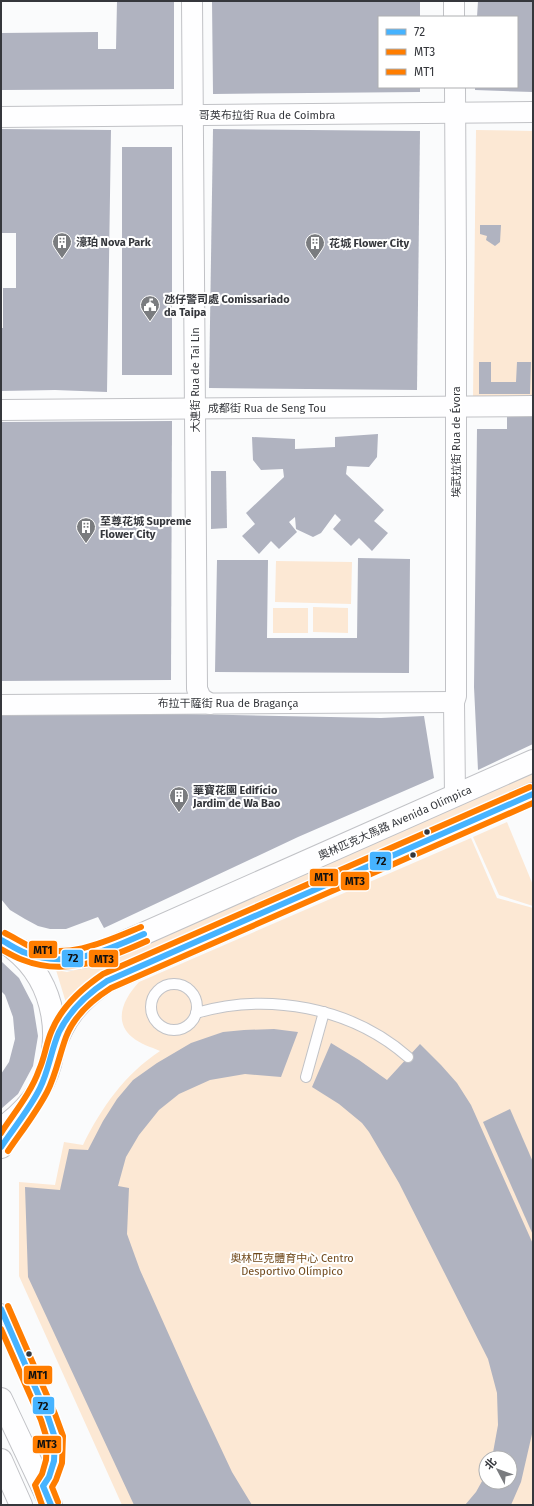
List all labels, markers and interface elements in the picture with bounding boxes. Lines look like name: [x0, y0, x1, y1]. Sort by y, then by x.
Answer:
legend: [378, 16, 518, 88]
text: 72: [414, 25, 425, 39]
text: MT3: [414, 45, 435, 59]
text: MT1: [414, 65, 434, 79]
street label: 哥英布拉街 Rua de Coimbra: [199, 109, 335, 122]
building icon: 濠珀 Nova Park: [51, 231, 73, 259]
building icon: 花城 Flower City: [304, 232, 326, 260]
place label: 濠珀 Nova Park: [76, 236, 152, 249]
place label: 花城 Flower City: [329, 237, 409, 250]
place label: 氹仔警司處 Comissariado da Taipa: [164, 293, 290, 319]
public building icon: 氹仔警司處 Comissariado da Taipa: [139, 294, 161, 322]
street label: 大連街 Rua de Tai Lin: [189, 327, 202, 433]
street label: 埃武拉街 Rua de Évora: [449, 386, 463, 498]
street label: 成都街 Rua de Seng Tou: [208, 402, 326, 415]
place label: 至尊花城 Supreme Flower City: [100, 515, 191, 541]
building icon: 至尊花城 Supreme Flower City: [75, 516, 97, 544]
street label: 布拉干薩街 Rua de Bragança: [158, 697, 298, 710]
street label: 奧林匹克大馬路 Avenida Olímpica: [316, 783, 474, 863]
place label: 華寶花園 Edifício Jardim de Wa Bao: [192, 784, 281, 810]
building icon: 華寶花園 Edifício Jardim de Wa Bao: [168, 785, 190, 813]
unlabelled marker: [422, 827, 432, 837]
unlabelled marker: [408, 850, 418, 860]
line badge: 72: [369, 851, 392, 871]
text: 72: [376, 855, 387, 868]
line badge: MT1: [309, 868, 339, 887]
text: MT1: [314, 871, 334, 884]
line badge: MT3: [340, 871, 370, 891]
text: MT3: [345, 875, 365, 888]
line badge: MT1: [28, 940, 58, 959]
text: MT1: [33, 944, 53, 957]
line badge: 72: [61, 949, 84, 968]
line badge: MT3: [88, 949, 119, 968]
text: 72: [68, 952, 79, 965]
text: MT3: [94, 953, 114, 966]
park label: 奧林匹克體育中心 Centro Desportivo Olímpico: [230, 1252, 354, 1278]
unlabelled marker: [24, 1349, 34, 1359]
line badge: MT1: [23, 1365, 53, 1385]
text: MT1: [28, 1369, 48, 1382]
line badge: 72: [32, 1396, 55, 1415]
text: 72: [38, 1400, 49, 1413]
line badge: MT3: [32, 1435, 62, 1454]
text: MT3: [37, 1438, 57, 1451]
north arrow: [478, 1450, 518, 1490]
text: 北: [482, 1455, 499, 1472]

